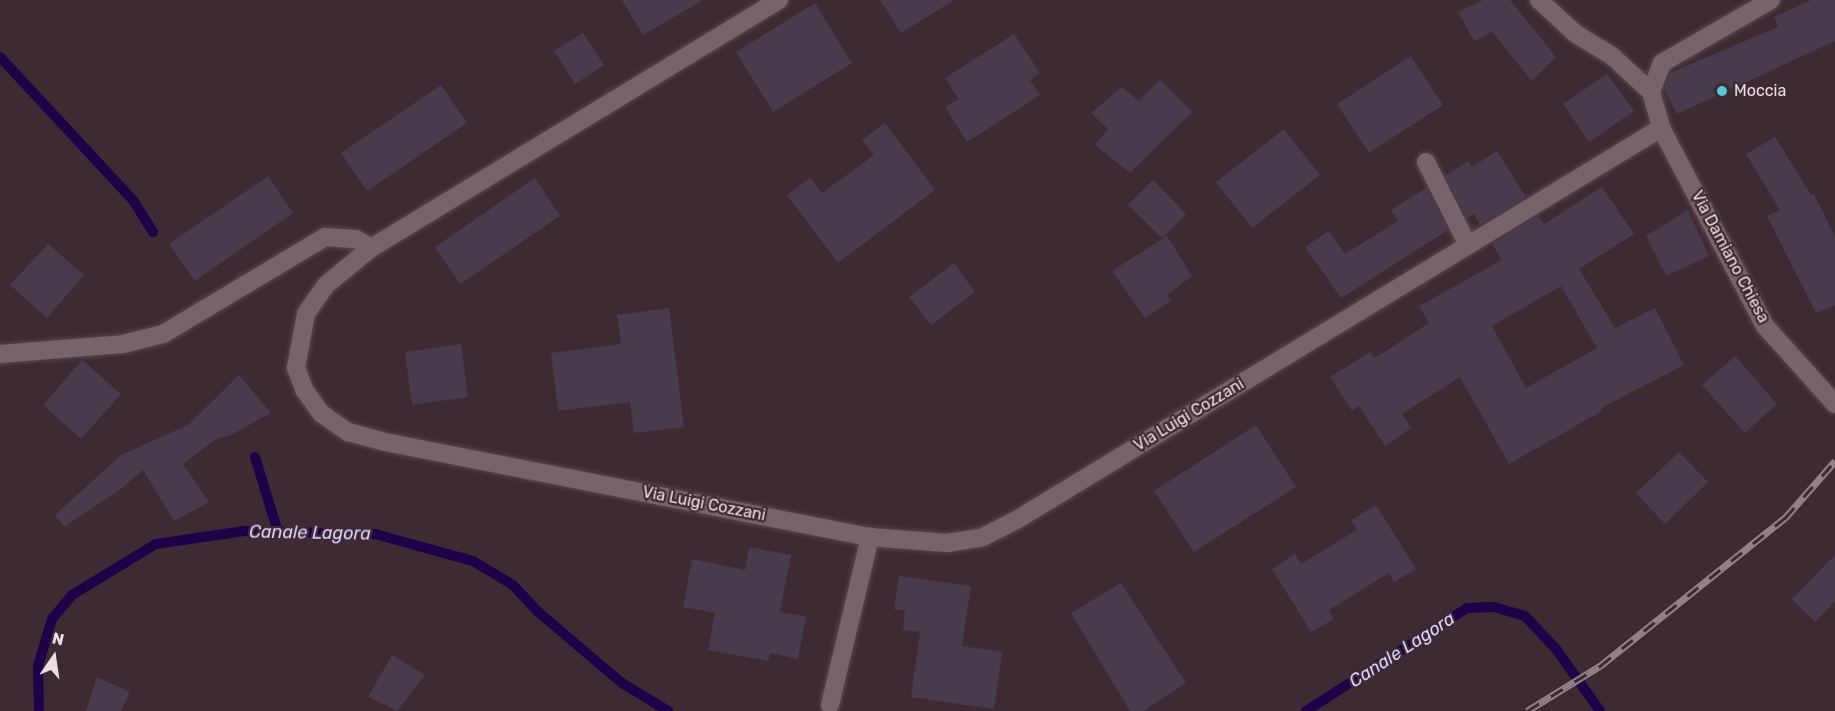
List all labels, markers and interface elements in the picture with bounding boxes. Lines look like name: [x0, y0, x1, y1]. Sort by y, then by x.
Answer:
place label: Moccia: [1734, 81, 1786, 101]
marker: Moccia: [1715, 84, 1729, 98]
street label: Via Damiano Chiesa: [1687, 188, 1773, 326]
street label: Via Luigi Cozzani: [1130, 375, 1248, 455]
street label: Via Luigi Cozzani: [641, 483, 767, 525]
water label: Canale Lagora: [249, 521, 371, 545]
water label: Canale Lagora: [1345, 608, 1459, 692]
north arrow: [24, 627, 84, 687]
text: N: [50, 628, 66, 650]

